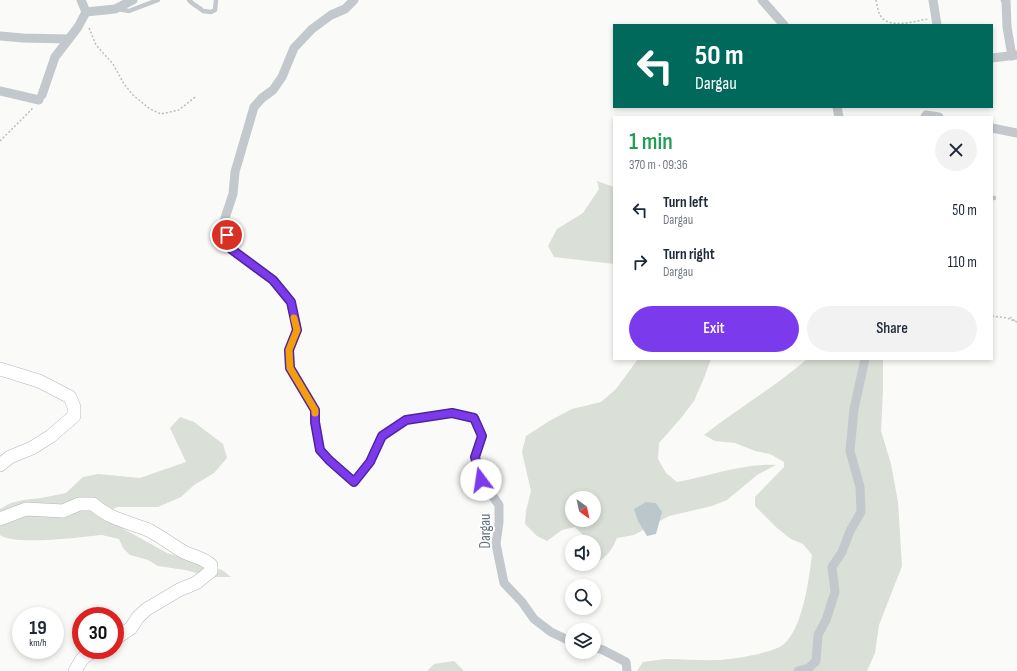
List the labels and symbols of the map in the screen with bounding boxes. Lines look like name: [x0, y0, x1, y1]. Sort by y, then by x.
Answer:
pin: [210, 218, 244, 252]
position arrow: [460, 459, 502, 501]
north arrow: [565, 491, 601, 527]
street label: Dargau: [476, 514, 495, 548]
speed limit sign: 30: [72, 607, 124, 659]

